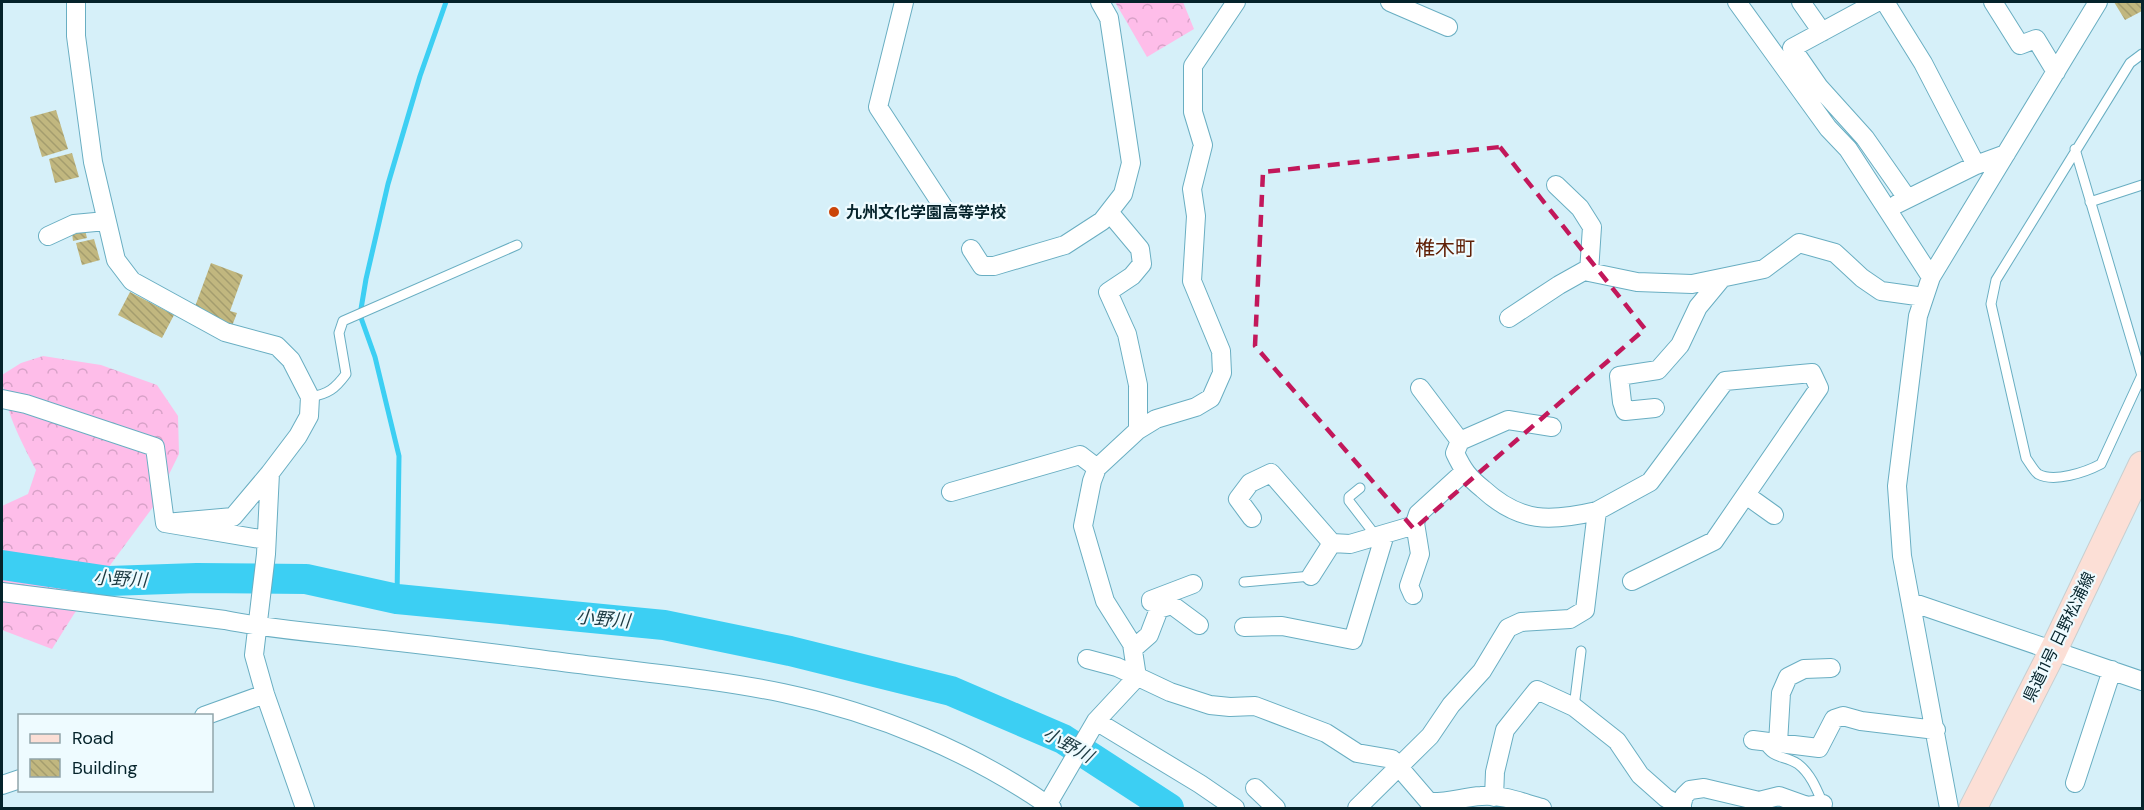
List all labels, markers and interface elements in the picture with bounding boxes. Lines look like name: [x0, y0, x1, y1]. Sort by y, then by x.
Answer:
place label: 九州文化学園高等学校: [846, 202, 1006, 223]
marker: 九州文化学園高等学校: [827, 205, 841, 219]
district label: 椎木町: [1415, 235, 1475, 261]
water label: 小野川: [92, 566, 150, 593]
street label: 県道11号 日野松浦線: [2018, 568, 2100, 706]
water label: 小野川: [575, 605, 633, 633]
legend: [18, 714, 213, 792]
water label: 小野川: [1039, 721, 1099, 770]
text: Road: [72, 726, 114, 750]
text: Building: [72, 756, 137, 780]

